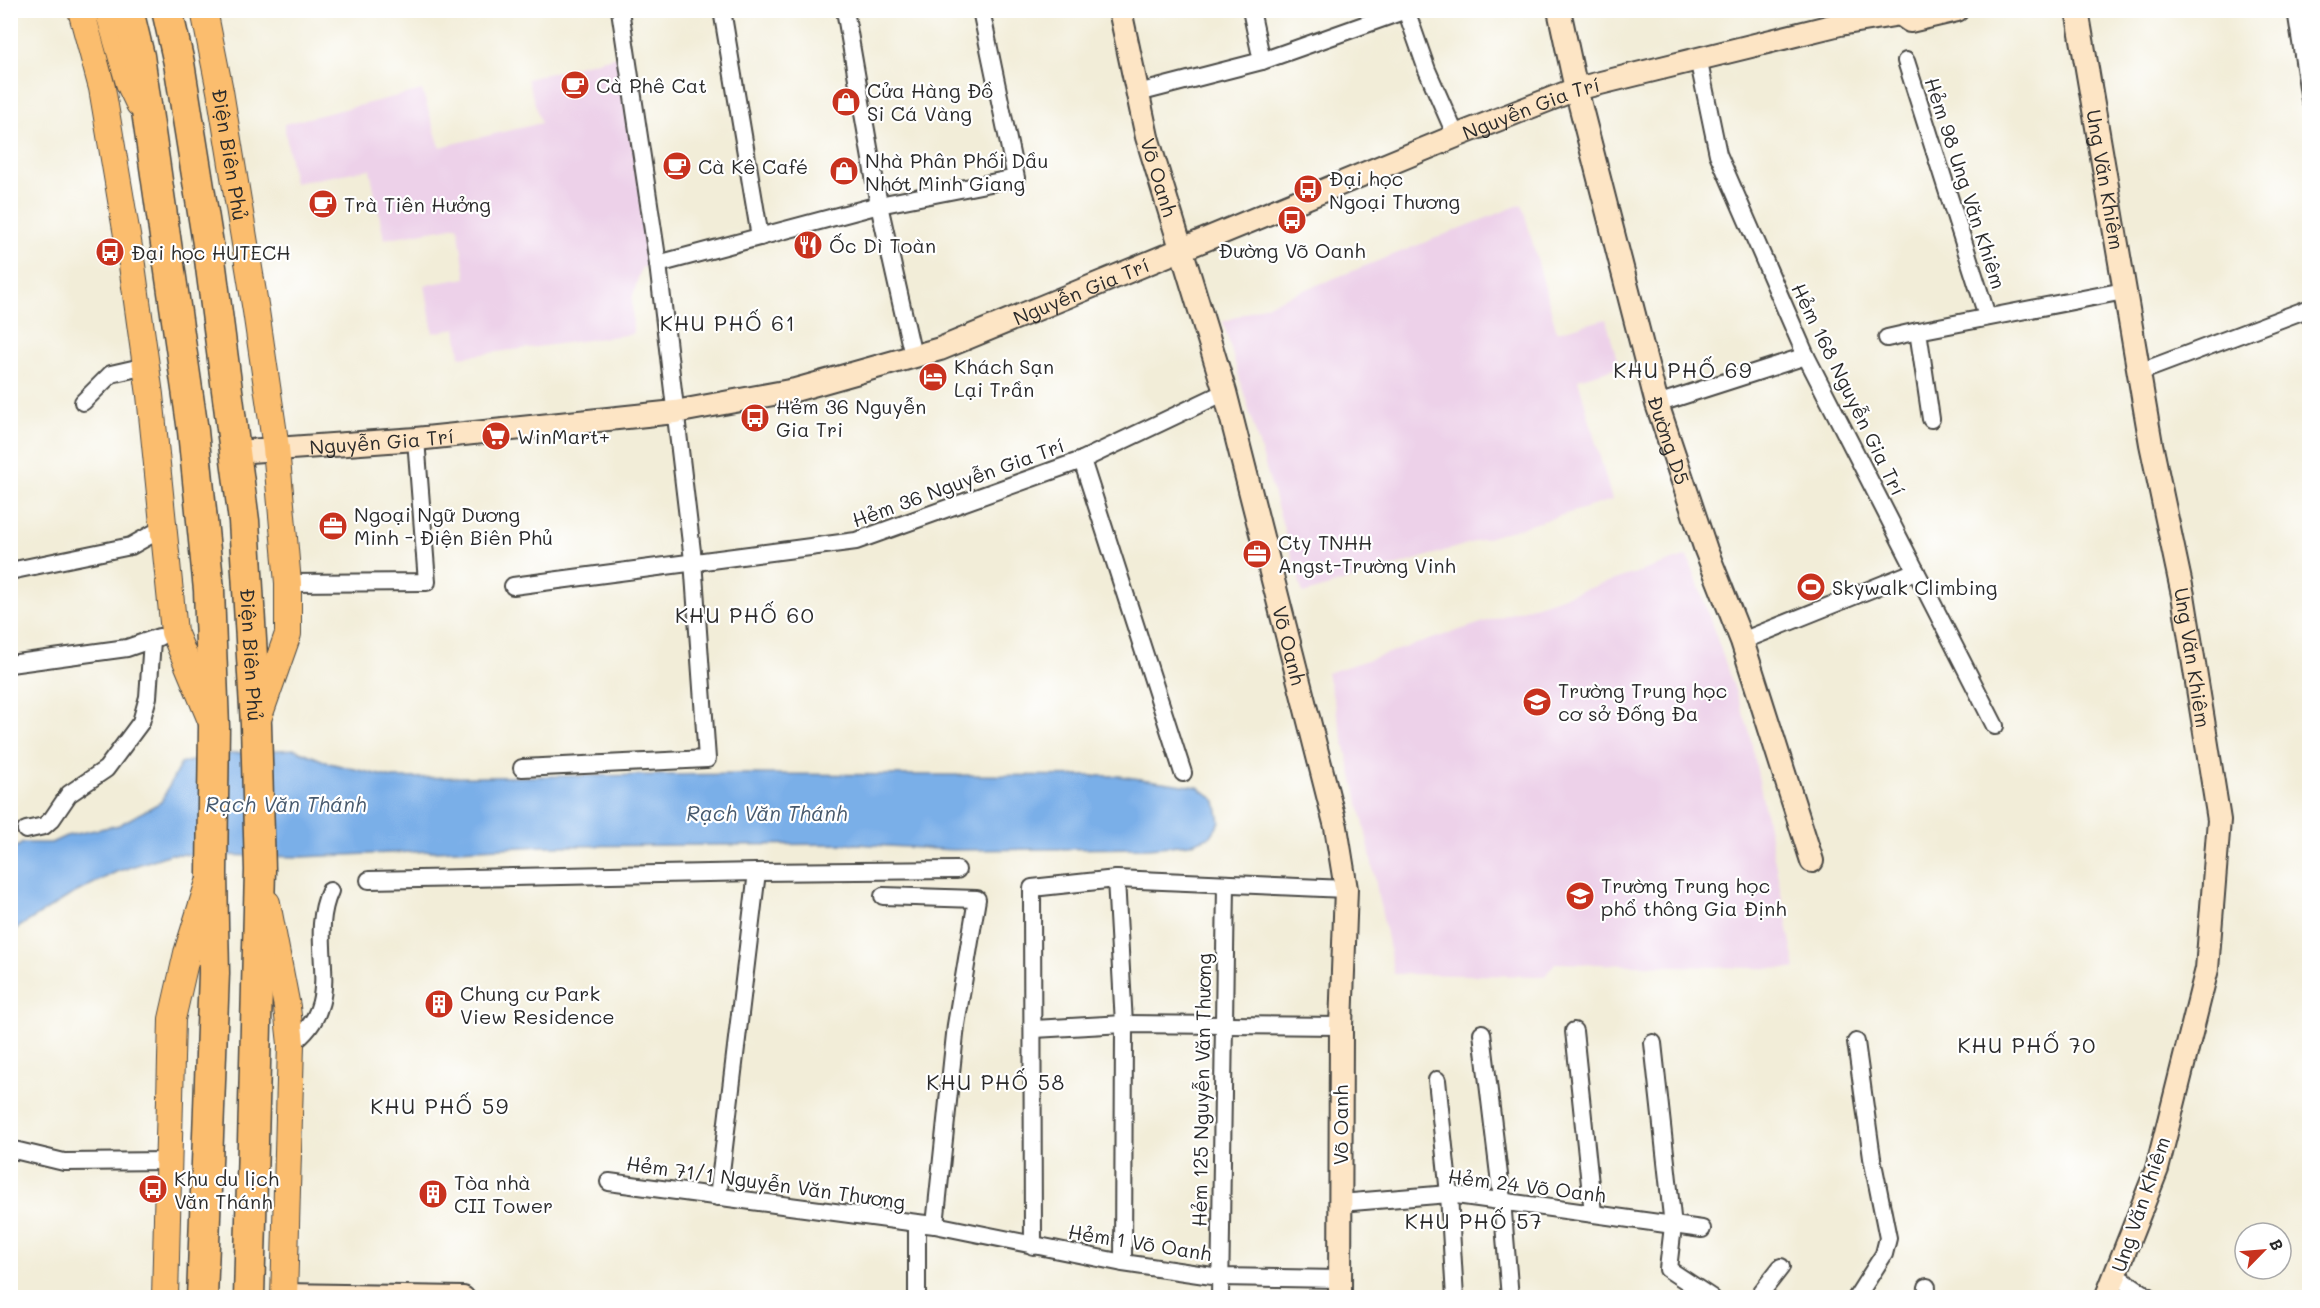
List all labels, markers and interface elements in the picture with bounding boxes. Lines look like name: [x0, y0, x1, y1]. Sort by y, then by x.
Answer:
cafe icon: Cà Phê Cat: [559, 69, 591, 101]
street label: Nguyễn Gia Trí: [1458, 71, 1602, 145]
place label: Cà Phê Cat: [596, 72, 707, 98]
street label: Hẻm 98 Ung Văn Khiêm: [1920, 74, 2012, 292]
place label: Cửa Hàng Đồ Si Cá Vàng: [867, 77, 993, 126]
shop icon: Cửa Hàng Đồ Si Cá Vàng: [830, 86, 862, 118]
street label: Điện Biên Phủ: [207, 87, 254, 222]
street label: Ung Văn Khiêm: [2081, 108, 2131, 252]
street label: Võ Oanh: [1135, 135, 1184, 220]
place label: Nhà Phân Phối Dầu Nhớt Minh Giang: [865, 147, 1048, 196]
cafe icon: Cà Kê Café: [661, 150, 693, 182]
place label: Cà Kê Café: [698, 153, 808, 179]
shop icon: Nhà Phân Phối Dầu Nhớt Minh Giang: [828, 155, 860, 187]
place label: Đại học Ngoại Thương: [1329, 165, 1460, 214]
bus stop icon: Đại học Ngoại Thương: [1292, 173, 1324, 205]
cafe icon: Trà Tiên Hưởng: [307, 188, 339, 220]
place label: Trà Tiên Hưởng: [344, 191, 491, 217]
bus stop icon: Đường Võ Oanh: [1276, 204, 1308, 236]
restaurant icon: Ốc Dì Toàn: [792, 229, 824, 261]
place label: Ốc Dì Toàn: [829, 232, 936, 258]
bus stop icon: Đại học HUTECH: [94, 236, 126, 268]
place label: Đường Võ Oanh: [1219, 237, 1365, 263]
place label: Đại học HUTECH: [131, 239, 290, 265]
street label: Nguyễn Gia Trí: [1009, 251, 1153, 331]
street label: Hẻm 168 Nguyễn Gia Trí: [1786, 278, 1912, 500]
district label: KHU PHỐ 61: [660, 309, 796, 336]
place label: Khách Sạn Lại Trần: [954, 353, 1054, 402]
district label: KHU PHỐ 69: [1613, 356, 1753, 383]
hotel icon: Khách Sạn Lại Trần: [917, 361, 949, 393]
place label: Hẻm 36 Nguyễn Gia Tri: [776, 393, 926, 442]
street label: Đường D5: [1642, 393, 1696, 488]
bus stop icon: Hẻm 36 Nguyễn Gia Tri: [739, 402, 771, 434]
supermarket icon: WinMart+: [480, 420, 512, 452]
street label: Nguyễn Gia Trí: [308, 422, 455, 460]
place label: WinMart+: [517, 423, 610, 449]
street label: Hẻm 36 Nguyễn Gia Trí: [848, 431, 1068, 533]
place label: Ngoại Ngữ Dương Minh - Điện Biên Phủ: [354, 501, 553, 550]
office icon: Ngoại Ngữ Dương Minh - Điện Biên Phủ: [317, 510, 349, 542]
place label: Cty TNHH Angst-Trường Vinh: [1278, 529, 1456, 578]
office icon: Cty TNHH Angst-Trường Vinh: [1241, 538, 1273, 570]
sports icon: Skywalk Climbing: [1795, 571, 1827, 603]
place label: Skywalk Climbing: [1832, 574, 1997, 600]
street label: Ung Văn Khiêm: [2169, 585, 2217, 730]
street label: Điện Biên Phủ: [235, 587, 269, 722]
district label: KHU PHỐ 60: [675, 601, 815, 628]
street label: Võ Oanh: [1267, 603, 1312, 688]
place label: Trường Trung học cơ sở Đống Đa: [1558, 677, 1727, 726]
school or university icon: Trường Trung học cơ sở Đống Đa: [1521, 686, 1553, 718]
water label: Rạch Văn Thánh: [205, 790, 367, 817]
water label: Rạch Văn Thánh: [686, 799, 848, 826]
place label: Trường Trung học phổ thông Gia Định: [1601, 872, 1787, 921]
school or university icon: Trường Trung học phổ thông Gia Định: [1564, 880, 1596, 912]
street label: Hẻm 125 Nguyễn Văn Thương: [1186, 953, 1216, 1227]
place label: Chung cư Park View Residence: [460, 980, 615, 1029]
building icon: Chung cư Park View Residence: [423, 988, 455, 1020]
district label: KHU PHỐ 70: [1957, 1031, 2097, 1058]
district label: KHU PHỐ 58: [926, 1068, 1066, 1095]
street label: Võ Oanh: [1327, 1085, 1353, 1165]
district label: KHU PHỐ 59: [370, 1092, 510, 1119]
street label: Ung Văn Khiêm: [2105, 1133, 2175, 1275]
street label: Hẻm 71/1 Nguyễn Văn Thương: [625, 1150, 907, 1214]
street label: Hẻm 24 Võ Oanh: [1447, 1162, 1607, 1208]
place label: Khu du lịch Văn Thánh: [174, 1165, 279, 1214]
place label: Tòa nhà CII Tower: [454, 1169, 553, 1218]
bus stop icon: Khu du lịch Văn Thánh: [137, 1173, 169, 1205]
building icon: Tòa nhà CII Tower: [417, 1178, 449, 1210]
district label: KHU PHỐ 57: [1405, 1207, 1543, 1234]
street label: Hẻm 1 Võ Oanh: [1066, 1218, 1214, 1266]
north arrow: [2233, 1221, 2293, 1281]
text: B: [2265, 1235, 2289, 1254]

